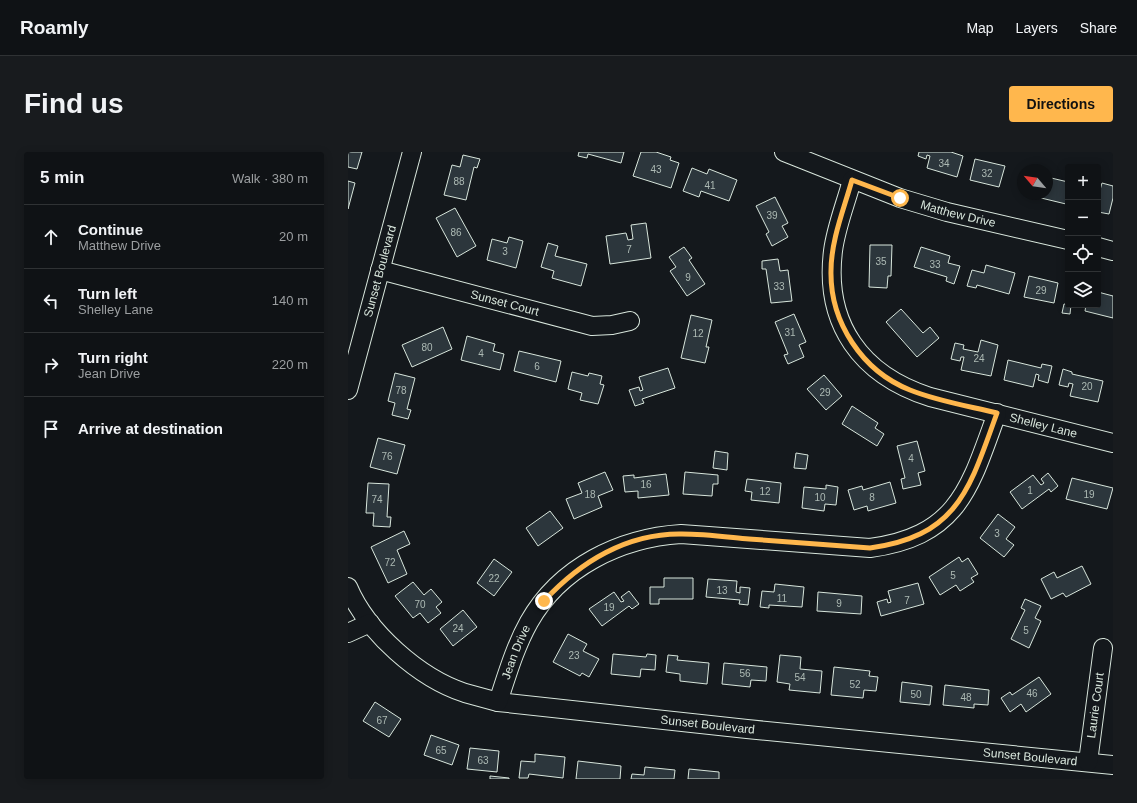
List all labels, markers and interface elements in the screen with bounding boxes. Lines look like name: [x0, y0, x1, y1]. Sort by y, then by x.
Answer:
text: Roamly: [20, 17, 89, 38]
text: Map: [966, 20, 994, 36]
text: Layers: [1016, 20, 1058, 36]
text: Share: [1080, 20, 1117, 36]
button: Directions: [1009, 86, 1113, 122]
text: Find us: [24, 88, 124, 119]
house number: 34: [938, 158, 950, 169]
house number: 43: [650, 164, 662, 175]
north arrow: [1017, 164, 1053, 200]
map controls: [1065, 164, 1101, 308]
button: +: [1065, 164, 1101, 200]
text: 5 min: [40, 168, 84, 187]
house number: 32: [981, 168, 993, 179]
text: Walk · 380 m: [232, 171, 308, 186]
house number: 88: [453, 176, 465, 187]
house number: 41: [704, 180, 716, 191]
route start: [891, 189, 909, 207]
street label: Matthew Drive: [919, 198, 997, 230]
button: −: [1065, 200, 1101, 236]
house number: 39: [766, 210, 778, 221]
text: Continue: [78, 221, 143, 238]
street label: Sunset Boulevard: [361, 224, 399, 319]
icon: ahead: [40, 226, 62, 248]
house number: 86: [450, 227, 462, 238]
text: 20 m: [279, 229, 308, 244]
button: locate: [1065, 236, 1101, 272]
text: Matthew Drive: [78, 238, 161, 253]
house number: 7: [626, 244, 632, 255]
house number: 3: [502, 246, 508, 257]
house number: 35: [875, 256, 887, 267]
house number: 33: [929, 259, 941, 270]
house number: 9: [685, 272, 691, 283]
button: layers: [1065, 272, 1101, 308]
house number: 33: [773, 281, 785, 292]
text: Turn left: [78, 285, 137, 302]
house number: 29: [1035, 285, 1047, 296]
street label: Sunset Court: [469, 287, 541, 319]
icon: left: [40, 290, 62, 312]
text: 140 m: [272, 293, 308, 308]
text: Shelley Lane: [78, 302, 153, 317]
house number: 31: [784, 327, 796, 338]
house number: 12: [692, 328, 704, 339]
house number: 80: [421, 342, 433, 353]
house number: 4: [478, 348, 484, 359]
text: Turn right: [78, 349, 148, 366]
house number: 24: [973, 353, 985, 364]
icon: right: [40, 354, 62, 376]
text: 220 m: [272, 357, 308, 372]
house number: 6: [534, 361, 540, 372]
text: Jean Drive: [78, 366, 140, 381]
house number: 20: [1081, 381, 1093, 392]
house number: 78: [395, 385, 407, 396]
house number: 29: [819, 387, 831, 398]
street label: Shelley Lane: [1008, 410, 1079, 441]
icon: arrive: [40, 418, 62, 440]
text: Arrive at destination: [78, 420, 223, 437]
house number: 76: [381, 451, 393, 462]
house number: 4: [908, 453, 914, 464]
house number: 16: [640, 479, 652, 490]
house number: 1: [1027, 485, 1033, 496]
house number: 12: [759, 486, 771, 497]
house number: 18: [584, 489, 596, 500]
house number: 19: [1083, 489, 1095, 500]
house number: 10: [814, 492, 826, 503]
house number: 8: [869, 492, 875, 503]
house number: 74: [371, 494, 383, 505]
house number: 3: [994, 528, 1000, 539]
house number: 72: [384, 557, 396, 568]
house number: 5: [950, 570, 956, 581]
house number: 22: [488, 573, 500, 584]
house number: 13: [716, 585, 728, 596]
route end: [535, 592, 553, 610]
house number: 11: [777, 593, 788, 604]
house number: 7: [904, 595, 910, 606]
house number: 9: [836, 598, 842, 609]
house number: 70: [414, 599, 426, 610]
house number: 19: [603, 602, 615, 613]
street label: Jean Drive: [499, 622, 533, 681]
house number: 24: [452, 623, 464, 634]
house number: 5: [1023, 625, 1029, 636]
house number: 23: [568, 650, 580, 661]
house number: 56: [739, 668, 751, 679]
street label: Laurie Court: [1084, 671, 1107, 739]
house number: 54: [794, 672, 806, 683]
house number: 52: [849, 679, 861, 690]
house number: 46: [1026, 688, 1038, 699]
house number: 50: [910, 689, 922, 700]
house number: 48: [960, 692, 972, 703]
street label: Sunset Boulevard: [660, 713, 756, 737]
house number: 67: [376, 715, 388, 726]
house number: 65: [435, 745, 447, 756]
street label: Sunset Boulevard: [982, 745, 1078, 768]
house number: 63: [477, 755, 489, 766]

